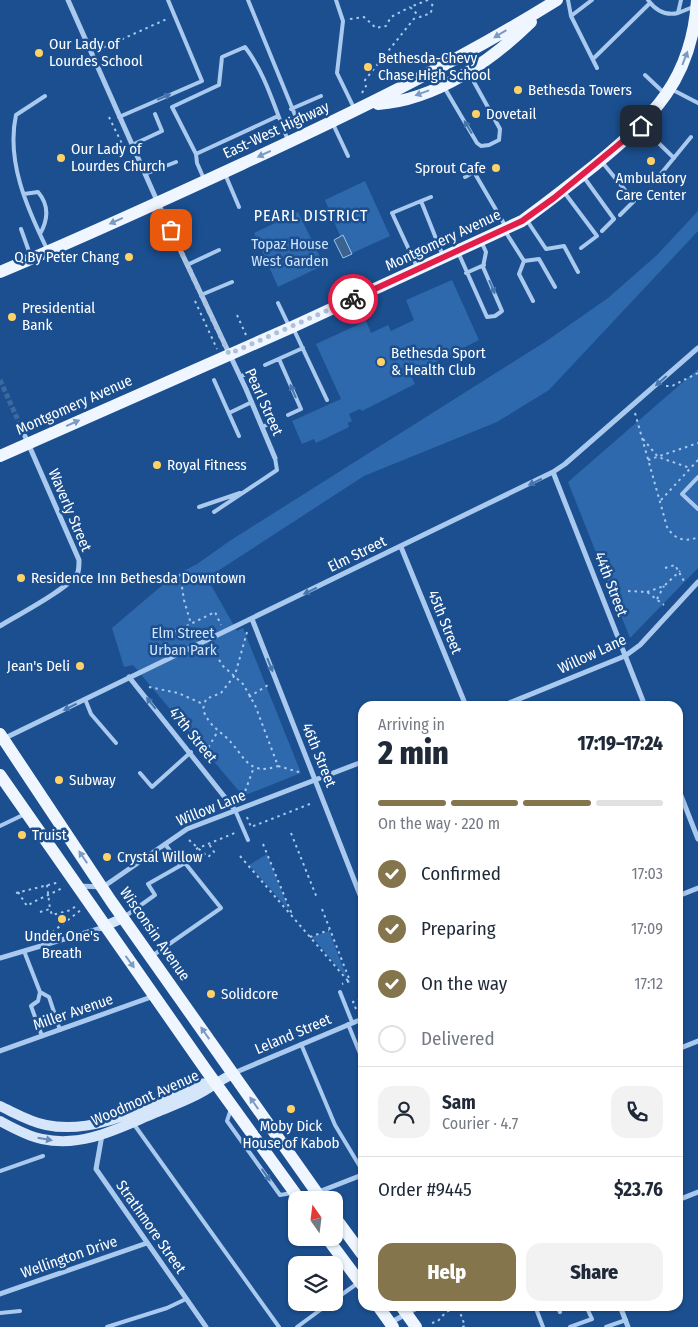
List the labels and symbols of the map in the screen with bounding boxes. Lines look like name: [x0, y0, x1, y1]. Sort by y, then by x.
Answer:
one-way arrow: [494, 30, 507, 39]
place label: Our Lady of Lourdes School: [49, 35, 143, 70]
marker: Our Lady of Lourdes School: [33, 47, 45, 59]
place label: Bethesda-Chevy Chase High School: [378, 49, 491, 84]
one-way arrow: [681, 50, 689, 65]
marker: Bethesda-Chevy Chase High School: [362, 61, 374, 73]
place label: Bethesda Towers: [528, 81, 632, 99]
marker: Bethesda Towers: [512, 84, 524, 96]
one-way arrow: [415, 90, 430, 97]
one-way arrow: [157, 93, 171, 101]
street label: East-West Highway: [220, 97, 332, 162]
place label: Dovetail: [486, 105, 537, 123]
pin: [620, 105, 662, 147]
marker: Dovetail: [470, 108, 482, 120]
one-way arrow: [463, 121, 472, 134]
place label: Our Lady of Lourdes Church: [71, 140, 166, 175]
one-way arrow: [257, 150, 271, 158]
marker: Our Lady of Lourdes Church: [55, 152, 67, 164]
marker: Ambulatory Care Center: [645, 155, 657, 167]
place label: Sprout Cafe: [415, 159, 486, 177]
marker: Sprout Cafe: [490, 162, 502, 174]
place label: Ambulatory Care Center: [616, 169, 687, 204]
street label: Montgomery Avenue: [382, 205, 504, 275]
district label: PEARL DISTRICT: [254, 206, 368, 225]
pin: [150, 209, 192, 251]
one-way arrow: [109, 218, 123, 226]
park label: Topaz House West Garden: [251, 235, 329, 270]
place label: Q By Peter Chang: [14, 248, 119, 266]
marker: Q By Peter Chang: [123, 251, 135, 263]
courier: [328, 274, 378, 324]
one-way arrow: [488, 280, 496, 294]
place label: Presidential Bank: [22, 299, 95, 334]
marker: Presidential Bank: [6, 311, 18, 323]
place label: Bethesda Sport & Health Club: [391, 344, 486, 379]
marker: Bethesda Sport & Health Club: [375, 356, 387, 368]
street label: Pearl Street: [241, 366, 287, 438]
street label: Montgomery Avenue: [13, 371, 135, 439]
one-way arrow: [655, 375, 668, 386]
one-way arrow: [289, 384, 297, 398]
one-way arrow: [66, 419, 80, 427]
place label: Royal Fitness: [167, 456, 247, 474]
marker: Royal Fitness: [151, 459, 163, 471]
street label: Waverly Street: [45, 466, 96, 554]
one-way arrow: [528, 478, 542, 486]
street label: Elm Street: [325, 532, 389, 576]
street label: 44th Street: [590, 549, 632, 619]
place label: Residence Inn Bethesda Downtown: [31, 569, 246, 587]
marker: Residence Inn Bethesda Downtown: [15, 572, 27, 584]
one-way arrow: [303, 587, 317, 595]
street label: 45th Street: [424, 588, 466, 657]
park label: Elm Street Urban Park: [149, 624, 217, 659]
street label: Willow Lane: [555, 630, 629, 678]
place label: Jean's Deli: [7, 657, 70, 675]
one-way arrow: [266, 658, 274, 672]
marker: Jean's Deli: [74, 660, 86, 672]
one-way arrow: [145, 697, 156, 710]
one-way arrow: [63, 703, 77, 711]
street label: 47th Street: [165, 704, 221, 766]
street label: 46th Street: [298, 720, 340, 790]
place label: Subway: [69, 771, 116, 789]
marker: Subway: [53, 774, 65, 786]
street label: Willow Lane: [174, 786, 248, 830]
place label: Truist: [32, 826, 67, 844]
marker: Truist: [16, 829, 28, 841]
place label: Crystal Willow: [117, 848, 203, 866]
one-way arrow: [78, 850, 87, 864]
marker: Crystal Willow: [101, 851, 113, 863]
street label: Wisconsin Avenue: [116, 884, 194, 984]
marker: Under One's Breath: [56, 913, 68, 925]
place label: Under One's Breath: [25, 927, 99, 962]
one-way arrow: [124, 955, 134, 968]
place label: Solidcore: [221, 985, 278, 1003]
marker: Solidcore: [205, 988, 217, 1000]
street label: Miller Avenue: [31, 990, 115, 1034]
street label: Leland Street: [252, 1010, 334, 1058]
one-way arrow: [200, 1027, 210, 1040]
street label: Woodmont Avenue: [88, 1066, 202, 1130]
one-way arrow: [249, 1096, 259, 1110]
marker: Moby Dick House of Kabob: [285, 1103, 297, 1115]
place label: Moby Dick House of Kabob: [242, 1117, 340, 1152]
one-way arrow: [37, 1136, 53, 1144]
one-way arrow: [261, 1168, 271, 1182]
street label: Strathmore Street: [112, 1177, 190, 1277]
north arrow: [288, 1191, 342, 1246]
street label: Wellington Drive: [18, 1232, 120, 1282]

